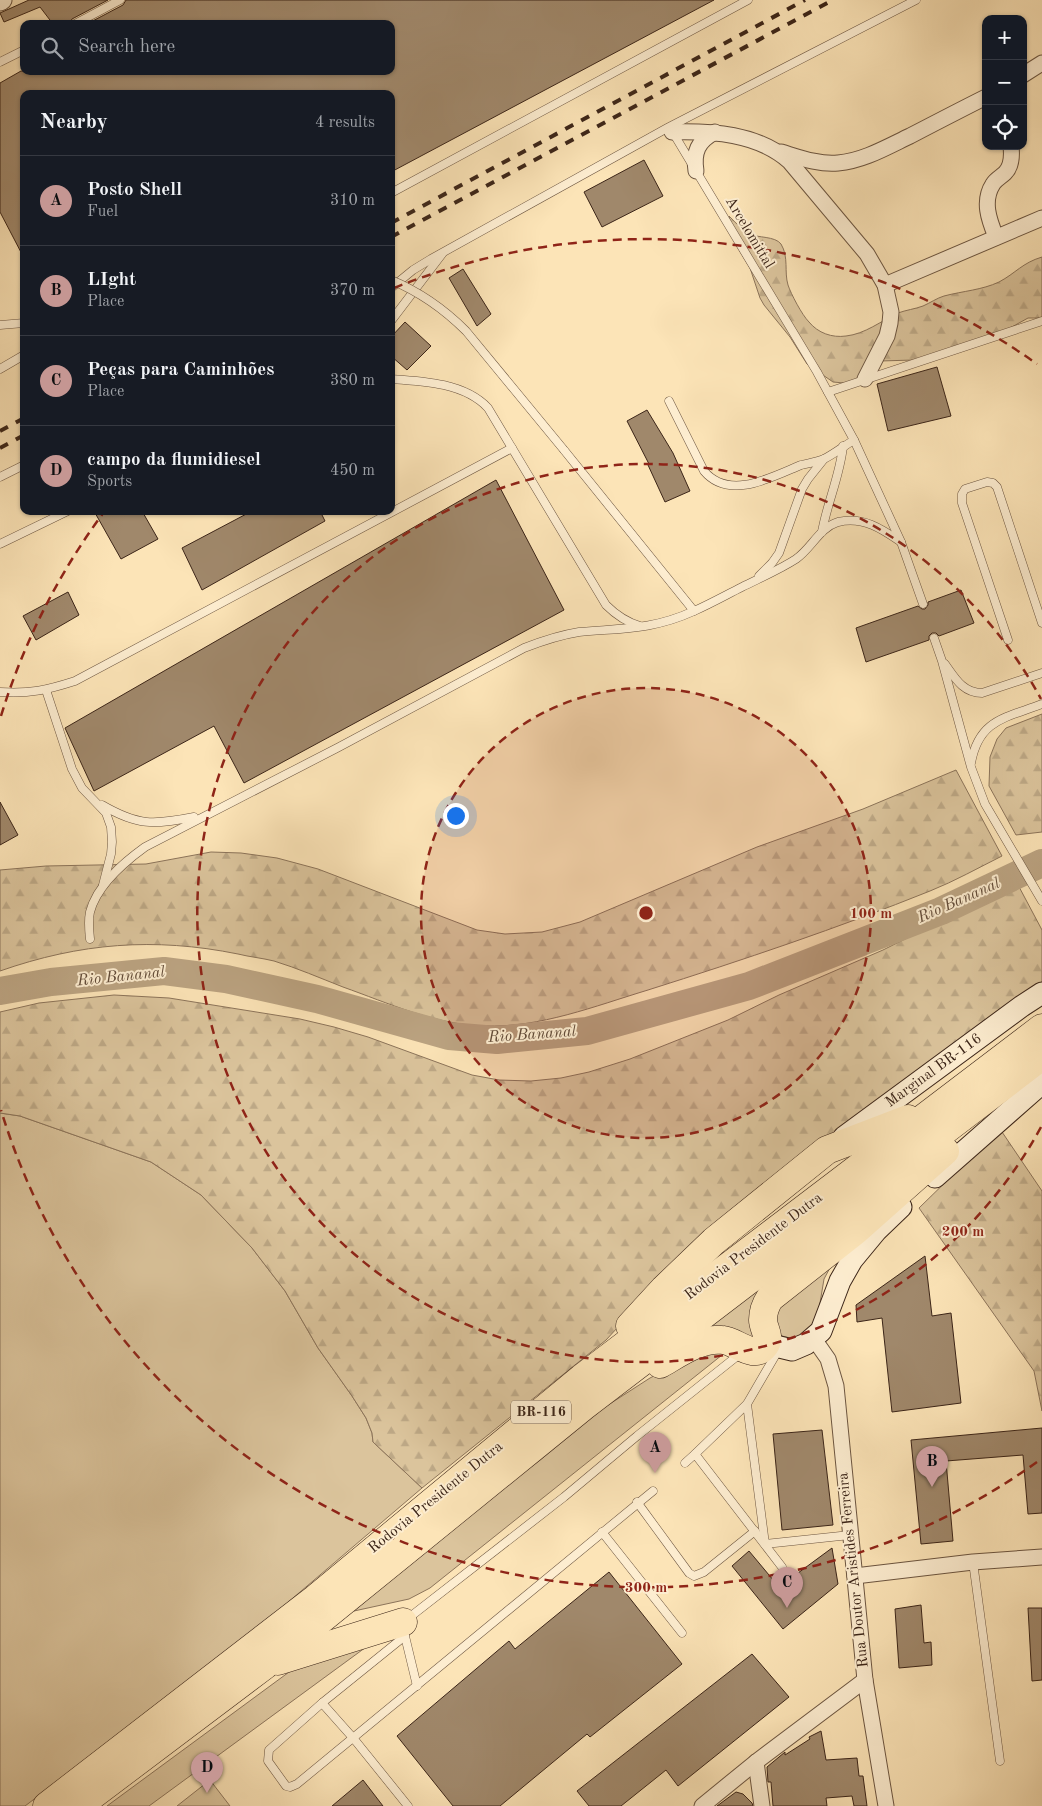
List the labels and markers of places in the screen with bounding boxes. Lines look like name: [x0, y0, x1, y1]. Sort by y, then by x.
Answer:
centre of rings: [637, 904, 655, 922]
pin: A: [639, 1432, 671, 1473]
pin: B: [916, 1446, 948, 1487]
pin: C: [771, 1567, 803, 1608]
pin: D: [191, 1752, 223, 1793]

